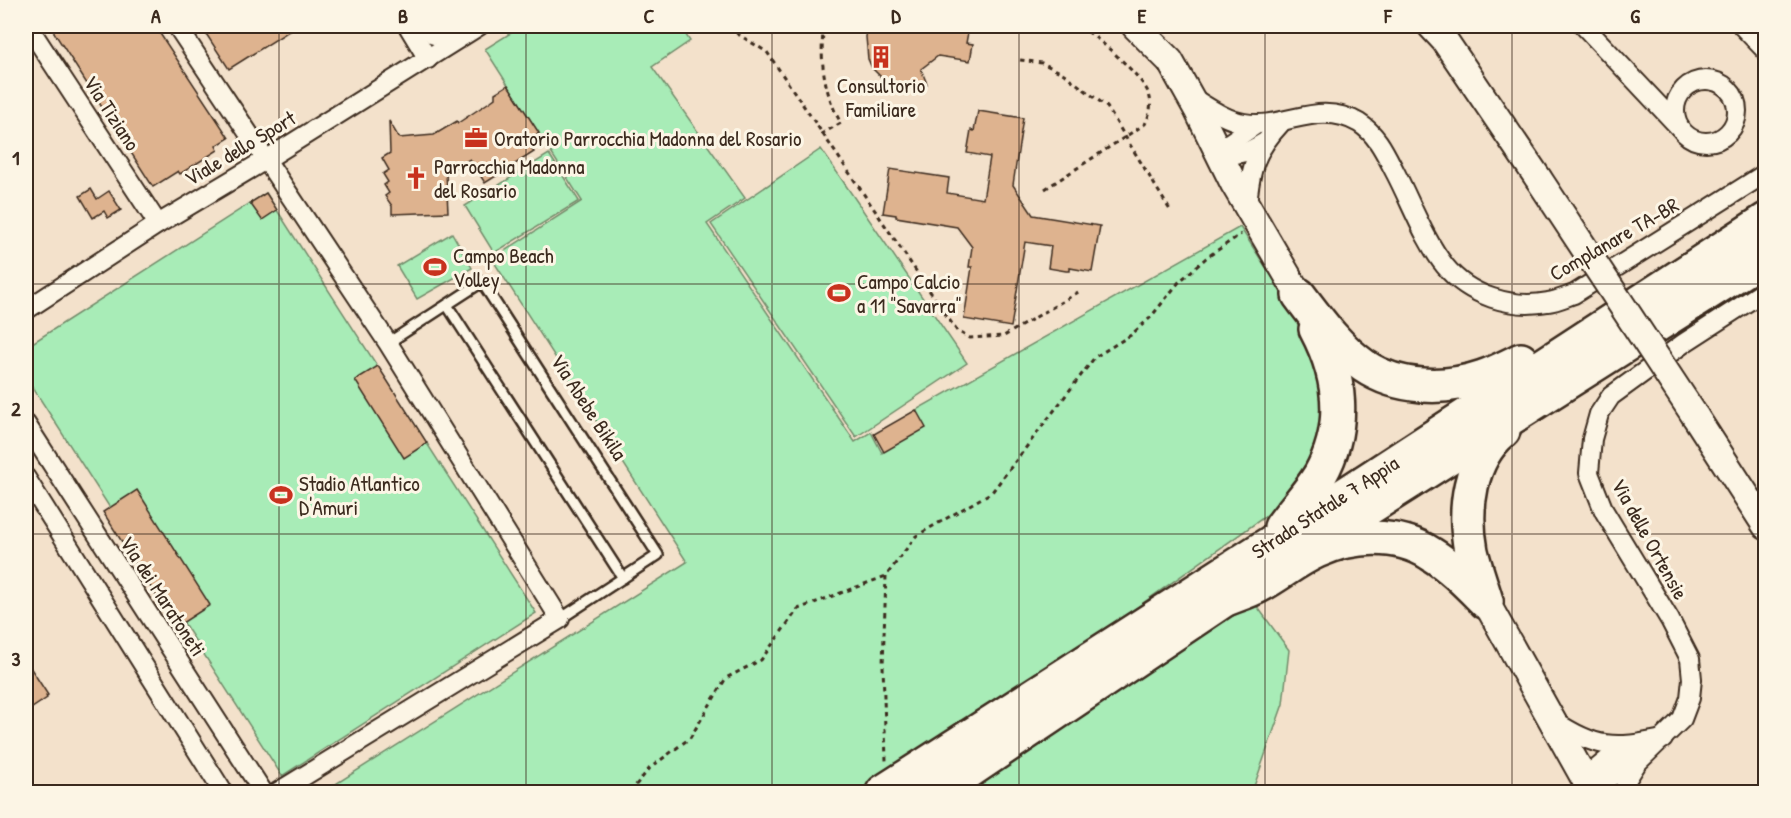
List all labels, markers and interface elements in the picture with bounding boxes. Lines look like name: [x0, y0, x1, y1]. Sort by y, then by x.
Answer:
text: A: [151, 2, 161, 29]
text: B: [398, 2, 408, 29]
text: C: [644, 2, 655, 29]
text: D: [891, 2, 901, 29]
text: E: [1138, 2, 1147, 29]
text: F: [1383, 2, 1393, 29]
text: G: [1630, 2, 1640, 29]
building icon: Consultorio Familiare: [868, 44, 894, 70]
street label: Via Tiziano: [77, 70, 147, 156]
place label: Consultorio Familiare: [837, 71, 925, 124]
street label: Viale dello Sport: [179, 103, 302, 193]
place label: Oratorio Parrocchia Madonna del Rosario: [494, 124, 802, 153]
office icon: Oratorio Parrocchia Madonna del Rosario: [463, 125, 489, 151]
text: 1: [12, 144, 20, 171]
place label: Parrocchia Madonna del Rosario: [434, 152, 584, 205]
church icon: Parrocchia Madonna del Rosario: [403, 165, 429, 191]
street label: Complanare TA-BR: [1544, 190, 1684, 288]
place label: Campo Beach Volley: [453, 241, 554, 294]
sports icon: Campo Beach Volley: [422, 254, 448, 280]
place label: Campo Calcio a 11 "Savarra": [857, 267, 962, 320]
sports icon: Campo Calcio a 11 "Savarra": [826, 280, 852, 306]
street label: Via Abebe Bikila: [544, 348, 634, 466]
text: 2: [11, 395, 21, 422]
street label: Strada Statale 7 Appia: [1246, 449, 1404, 565]
place label: Stadio Atlantico D'Amuri: [299, 469, 420, 522]
street label: Via delle Ortensie: [1605, 473, 1695, 605]
sports icon: Stadio Atlantico D'Amuri: [268, 482, 294, 508]
street label: Via dei Maratoneti: [113, 530, 213, 662]
text: 3: [12, 645, 21, 672]

